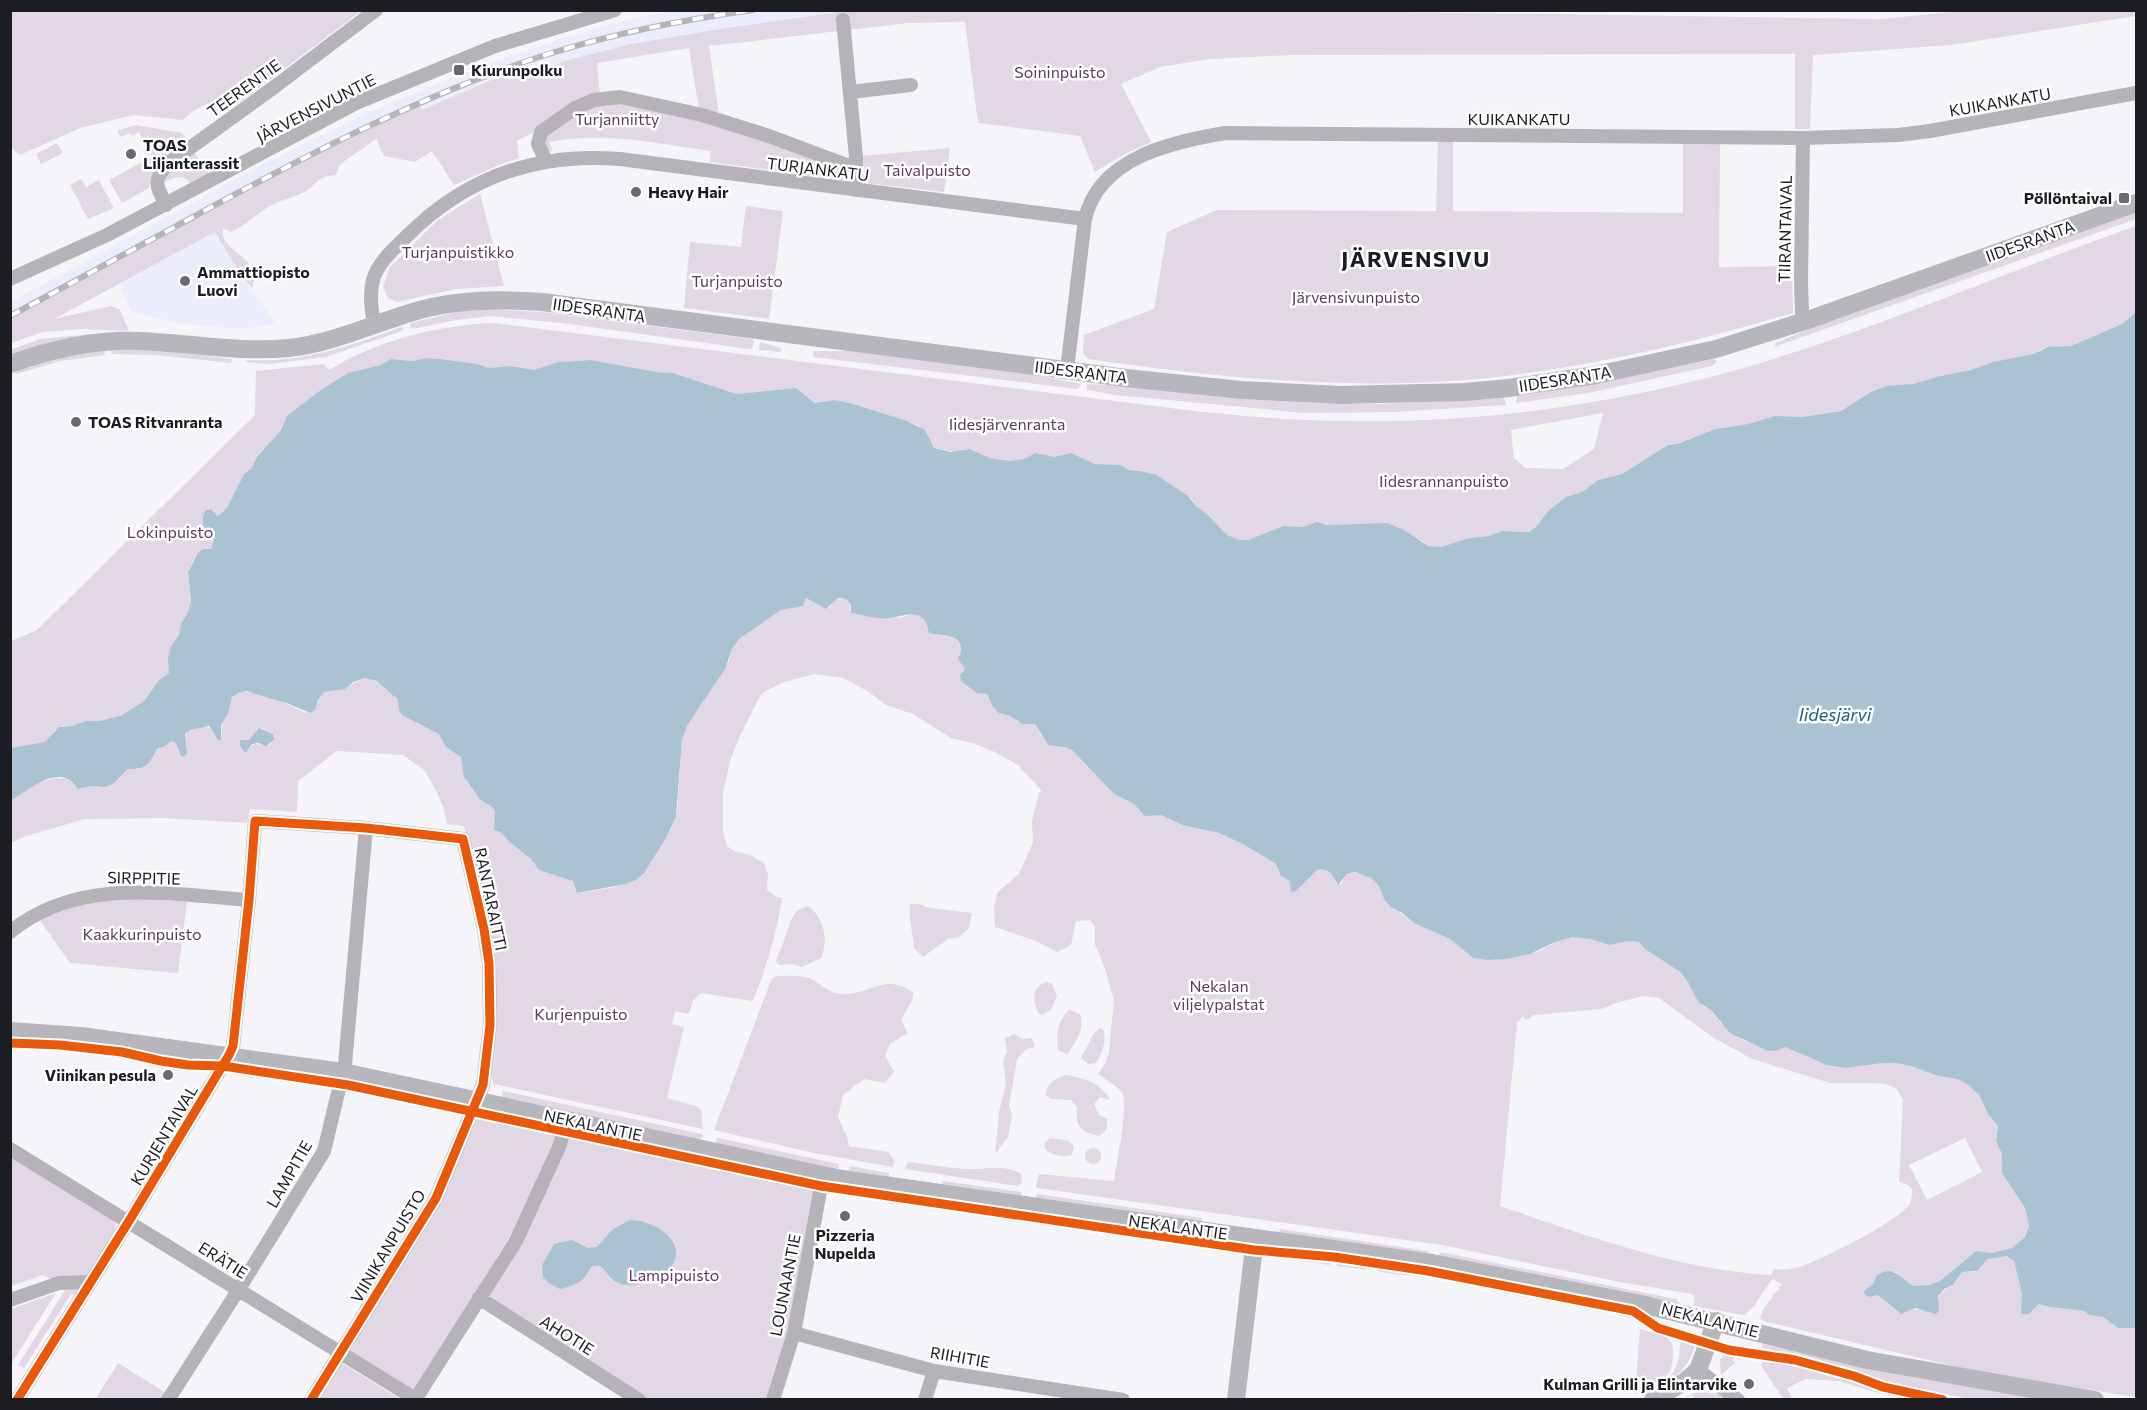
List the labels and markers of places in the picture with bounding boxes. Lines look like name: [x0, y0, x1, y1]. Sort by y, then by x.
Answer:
place label: Kiurunpolku: [471, 60, 562, 79]
marker: Kiurunpolku: [452, 63, 466, 77]
place label: TOAS Liljanterassit: [143, 135, 240, 172]
marker: TOAS Liljanterassit: [124, 147, 138, 161]
place label: Heavy Hair: [648, 182, 729, 201]
marker: Heavy Hair: [629, 185, 643, 199]
place label: Pöllöntaival: [2024, 188, 2112, 207]
marker: Pöllöntaival: [2117, 191, 2131, 205]
place label: Ammattiopisto Luovi: [197, 262, 310, 299]
marker: Ammattiopisto Luovi: [178, 274, 192, 288]
place label: TOAS Ritvanranta: [88, 412, 223, 431]
marker: TOAS Ritvanranta: [69, 415, 83, 429]
place label: Viinikan pesula: [45, 1065, 156, 1084]
marker: Viinikan pesula: [161, 1068, 175, 1082]
marker: Pizzeria Nupelda: [838, 1209, 852, 1223]
place label: Pizzeria Nupelda: [814, 1225, 876, 1262]
place label: Kulman Grilli ja Elintarvike: [1543, 1374, 1737, 1393]
marker: Kulman Grilli ja Elintarvike: [1742, 1377, 1756, 1391]

